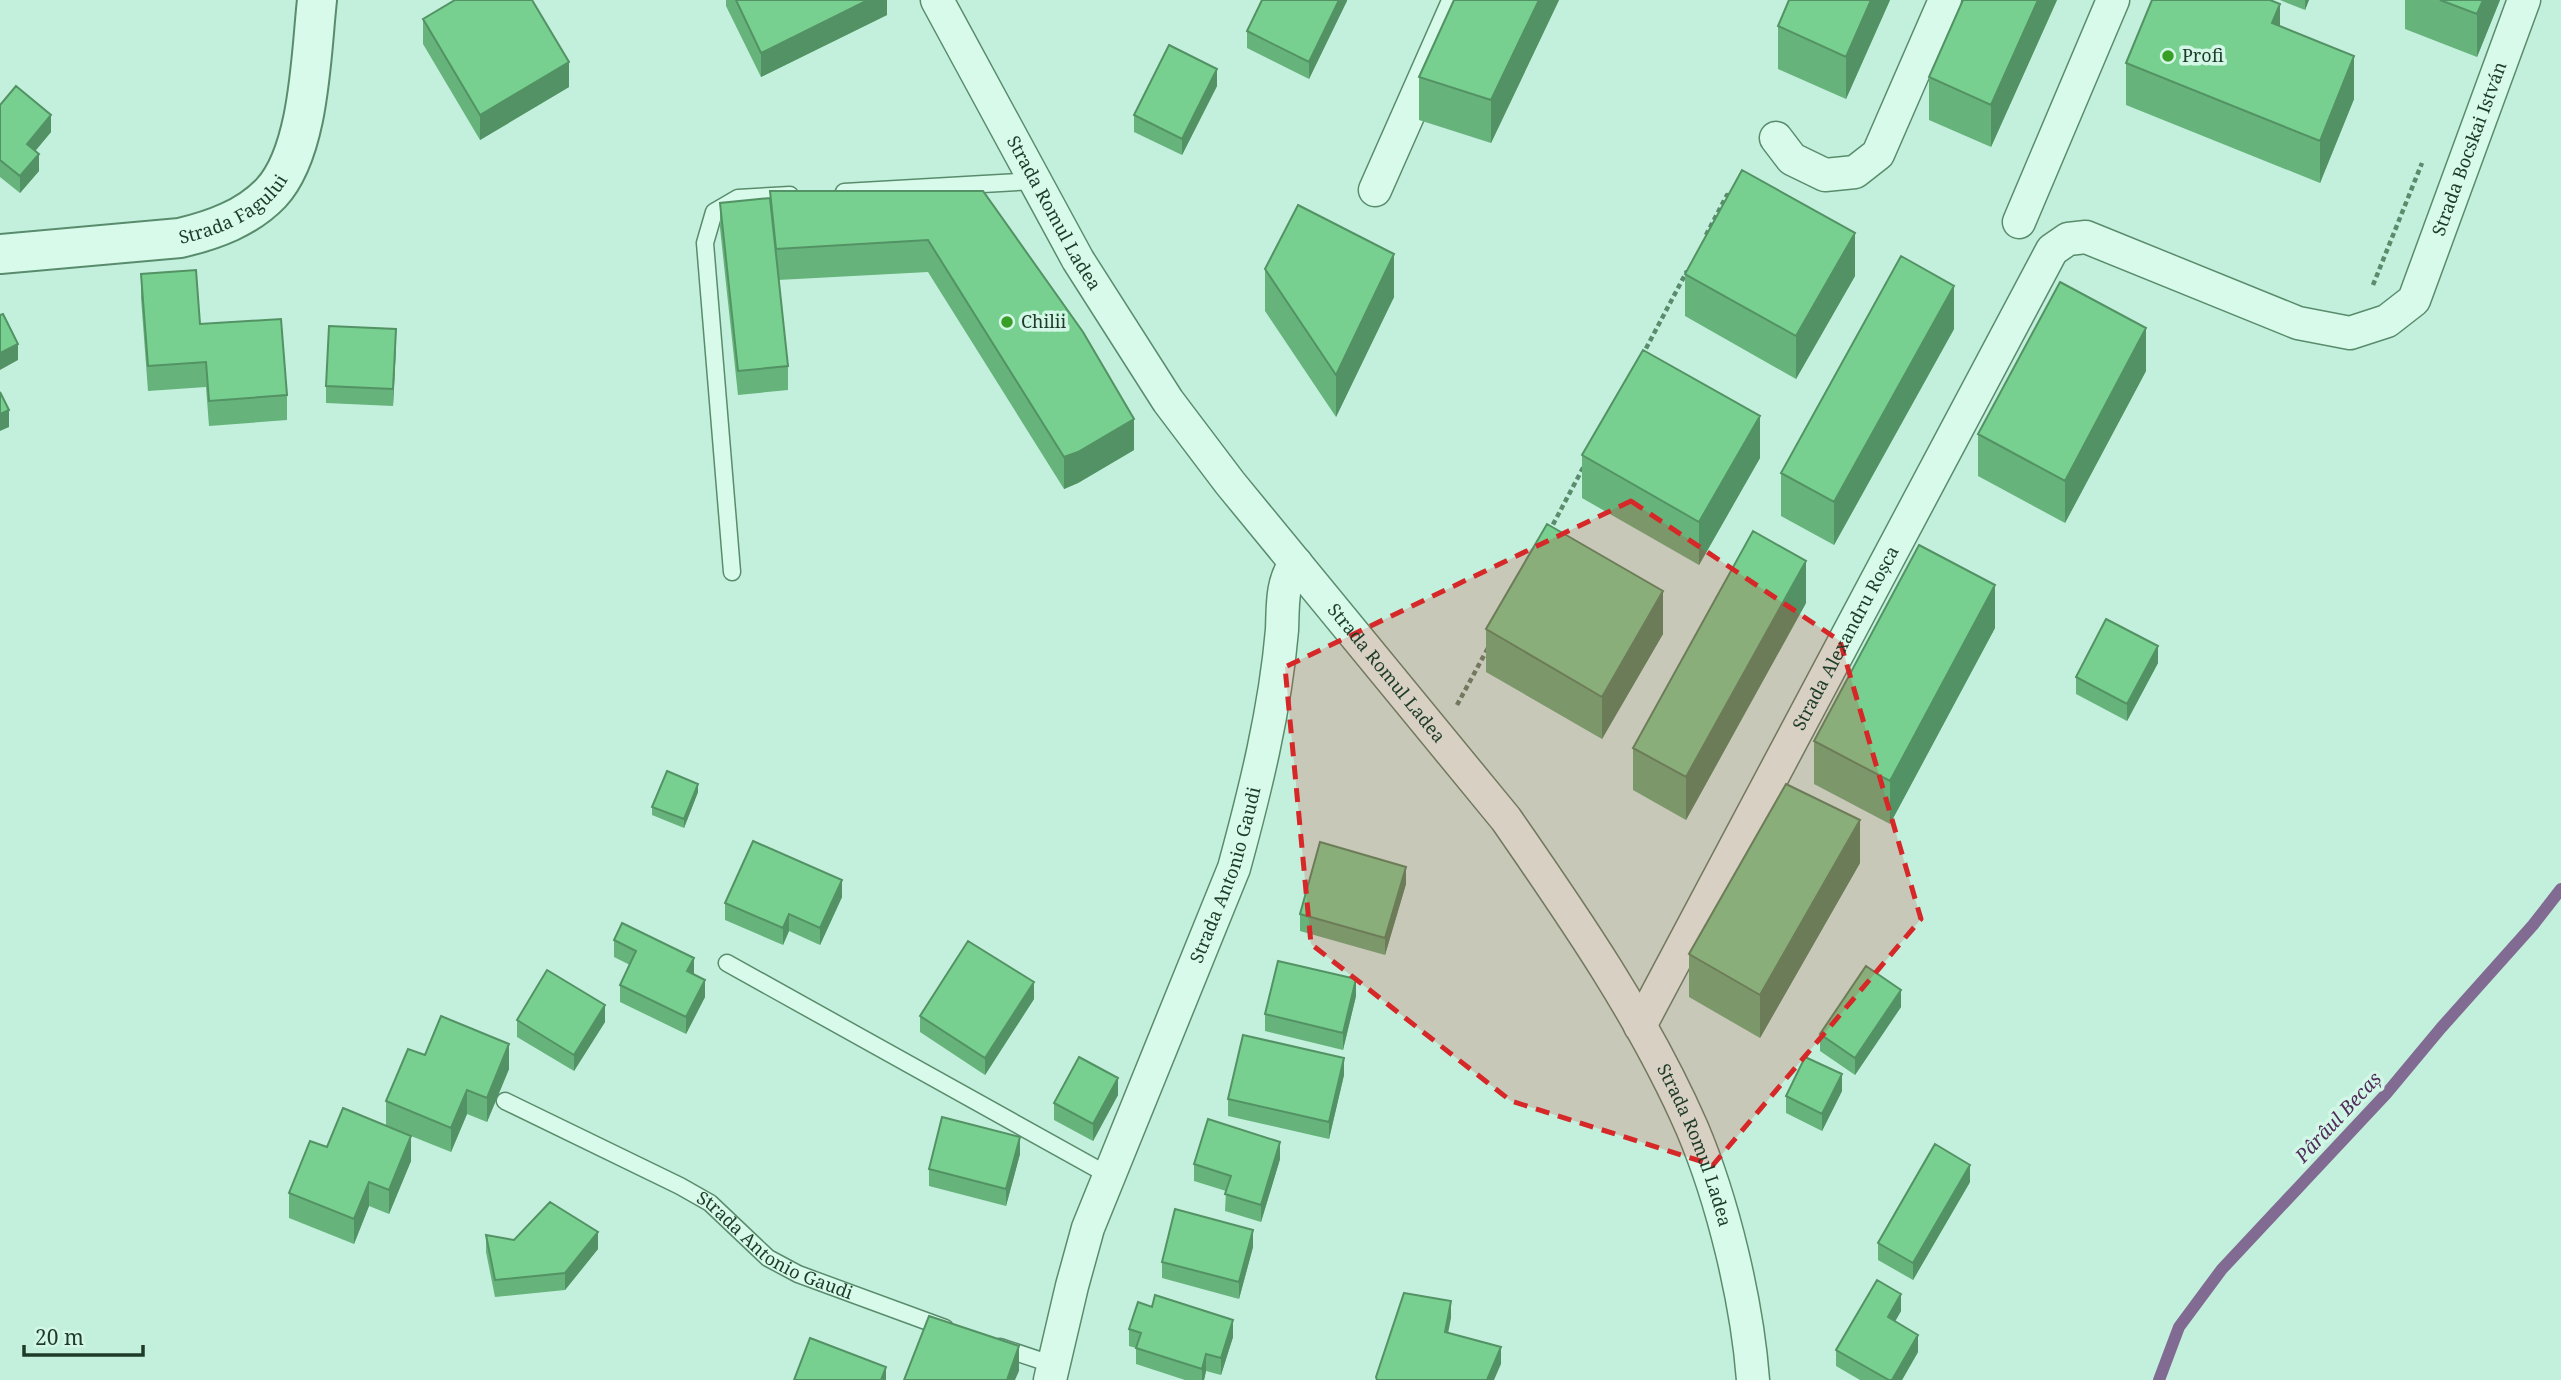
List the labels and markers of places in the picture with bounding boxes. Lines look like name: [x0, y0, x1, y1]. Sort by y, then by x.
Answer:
place label: Profi: [2182, 43, 2224, 67]
marker: Profi: [2160, 48, 2176, 64]
place label: Chilii: [1021, 309, 1067, 333]
marker: Chilii: [999, 314, 1015, 330]

